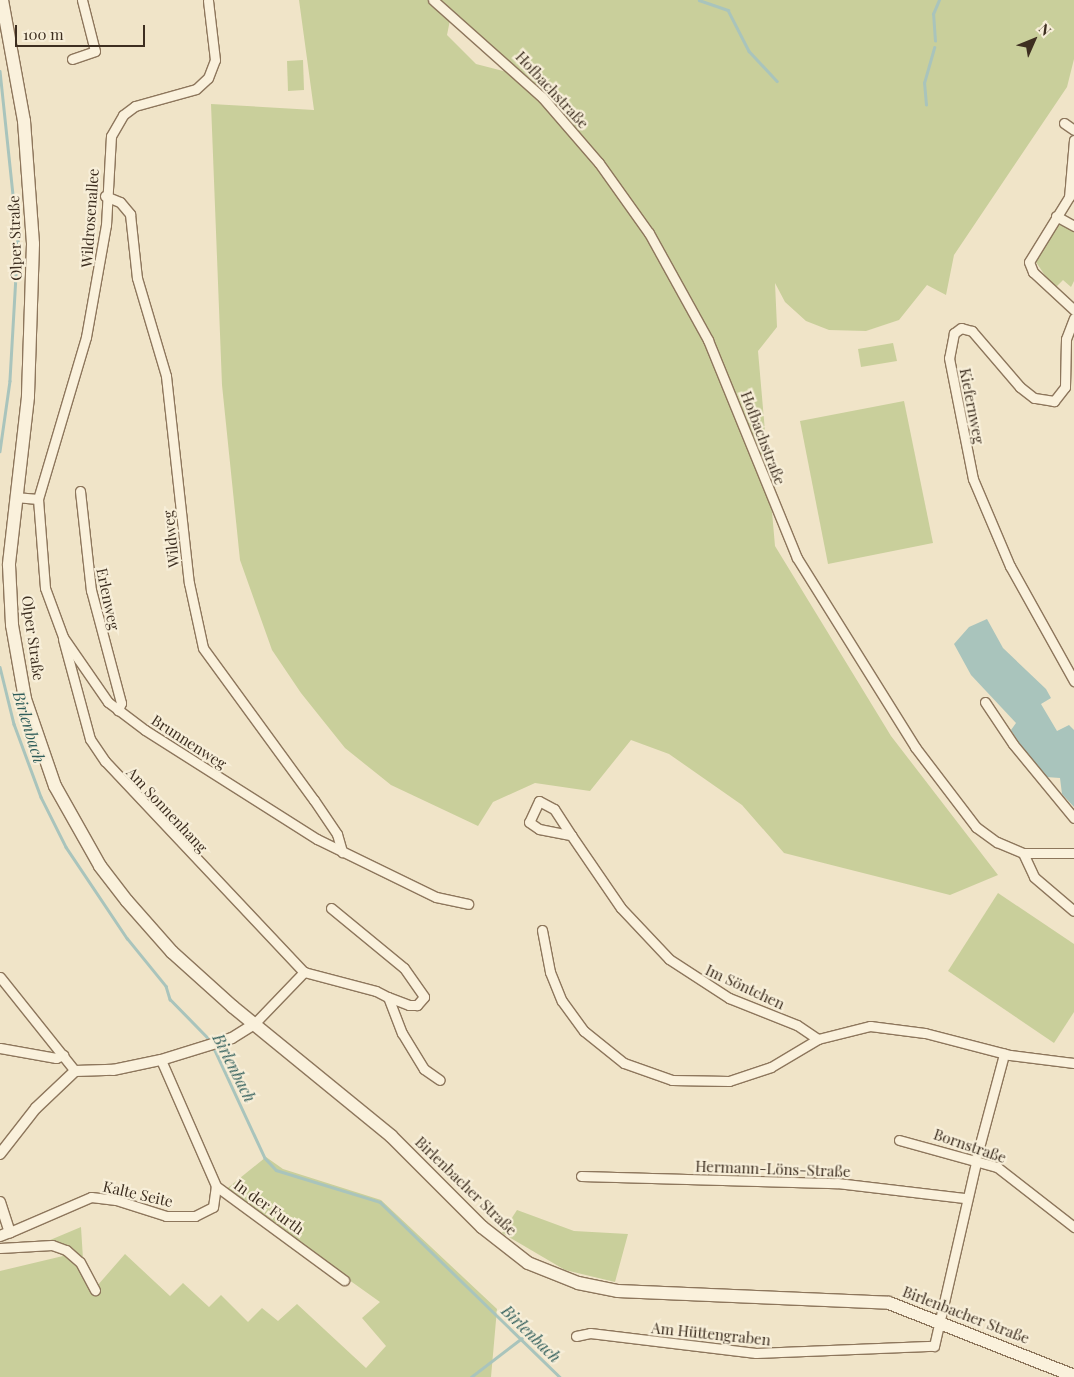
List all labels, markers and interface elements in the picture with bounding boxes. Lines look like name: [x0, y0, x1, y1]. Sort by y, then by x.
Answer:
scale bar: [18, 15, 148, 47]
north arrow: [1009, 15, 1059, 65]
text: N: [1035, 19, 1055, 39]
text: 100 m: [23, 24, 64, 44]
street label: Hofbachstraße: [512, 48, 592, 132]
street label: Wildrosenallee: [78, 168, 102, 268]
street label: Olper Straße: [5, 195, 25, 281]
street label: Kiefernweg: [956, 367, 988, 445]
street label: Hofbachstraße: [737, 389, 789, 487]
street label: Wildweg: [159, 510, 183, 568]
street label: Erlenweg: [93, 566, 123, 632]
street label: Olper Straße: [18, 594, 48, 682]
water label: Birlenbach: [9, 689, 49, 765]
street label: Brunnenweg: [148, 711, 230, 773]
street label: Am Sonnenhang: [123, 764, 211, 856]
street label: Im Söntchen: [703, 961, 787, 1013]
water label: Birlenbach: [209, 1031, 259, 1105]
street label: Bornstraße: [931, 1125, 1009, 1167]
street label: Birlenbacher Straße: [411, 1133, 521, 1239]
street label: Hermann-Löns-Straße: [695, 1157, 851, 1181]
street label: In der Furth: [230, 1175, 308, 1239]
street label: Kalte Seite: [101, 1177, 175, 1211]
street label: Birlenbacher Straße: [900, 1282, 1032, 1348]
water label: Birlenbach: [498, 1301, 564, 1367]
street label: Am Hüttengraben: [650, 1319, 772, 1349]

